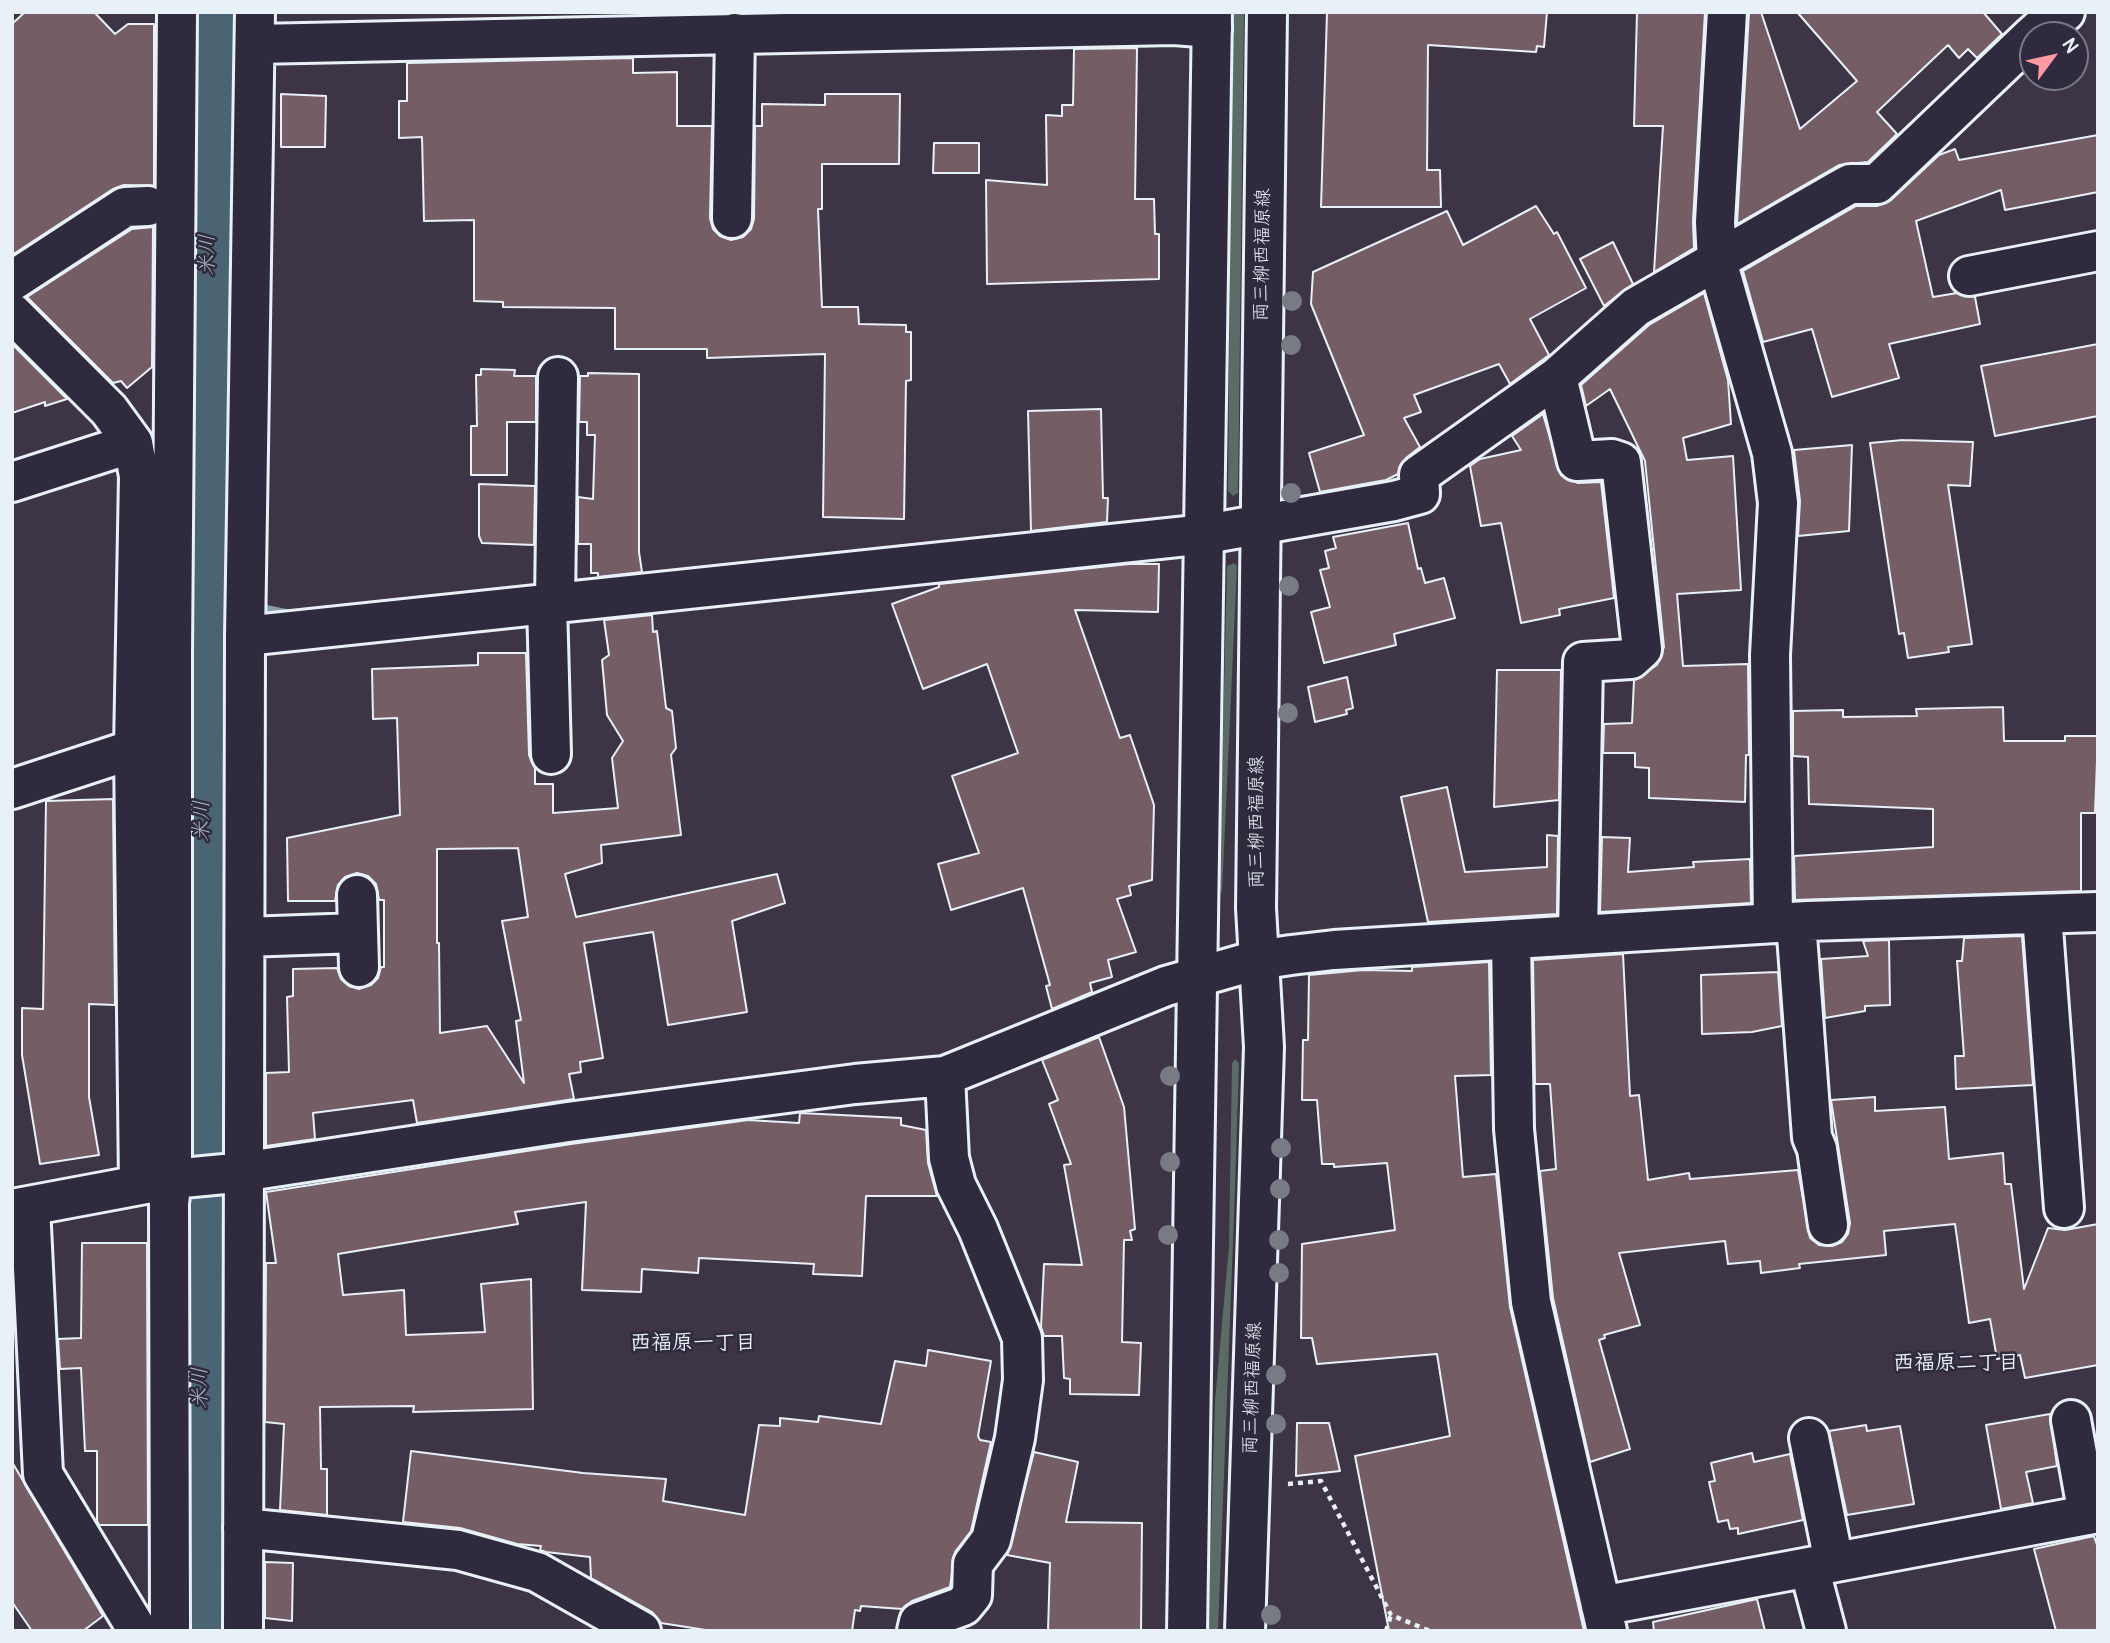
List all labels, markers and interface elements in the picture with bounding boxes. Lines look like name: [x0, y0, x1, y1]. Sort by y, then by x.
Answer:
north arrow: [2019, 21, 2089, 91]
text: N: [2056, 34, 2083, 58]
street label: 両三柳西福原線: [1250, 188, 1276, 322]
water label: 米川: [195, 234, 221, 276]
street label: 両三柳西福原線: [1246, 756, 1268, 888]
water label: 米川: [190, 800, 216, 842]
street label: 両三柳西福原線: [1239, 1321, 1267, 1455]
district label: 西福原一丁目: [630, 1331, 756, 1357]
district label: 西福原二丁目: [1893, 1351, 2019, 1377]
water label: 米川: [188, 1367, 214, 1409]

